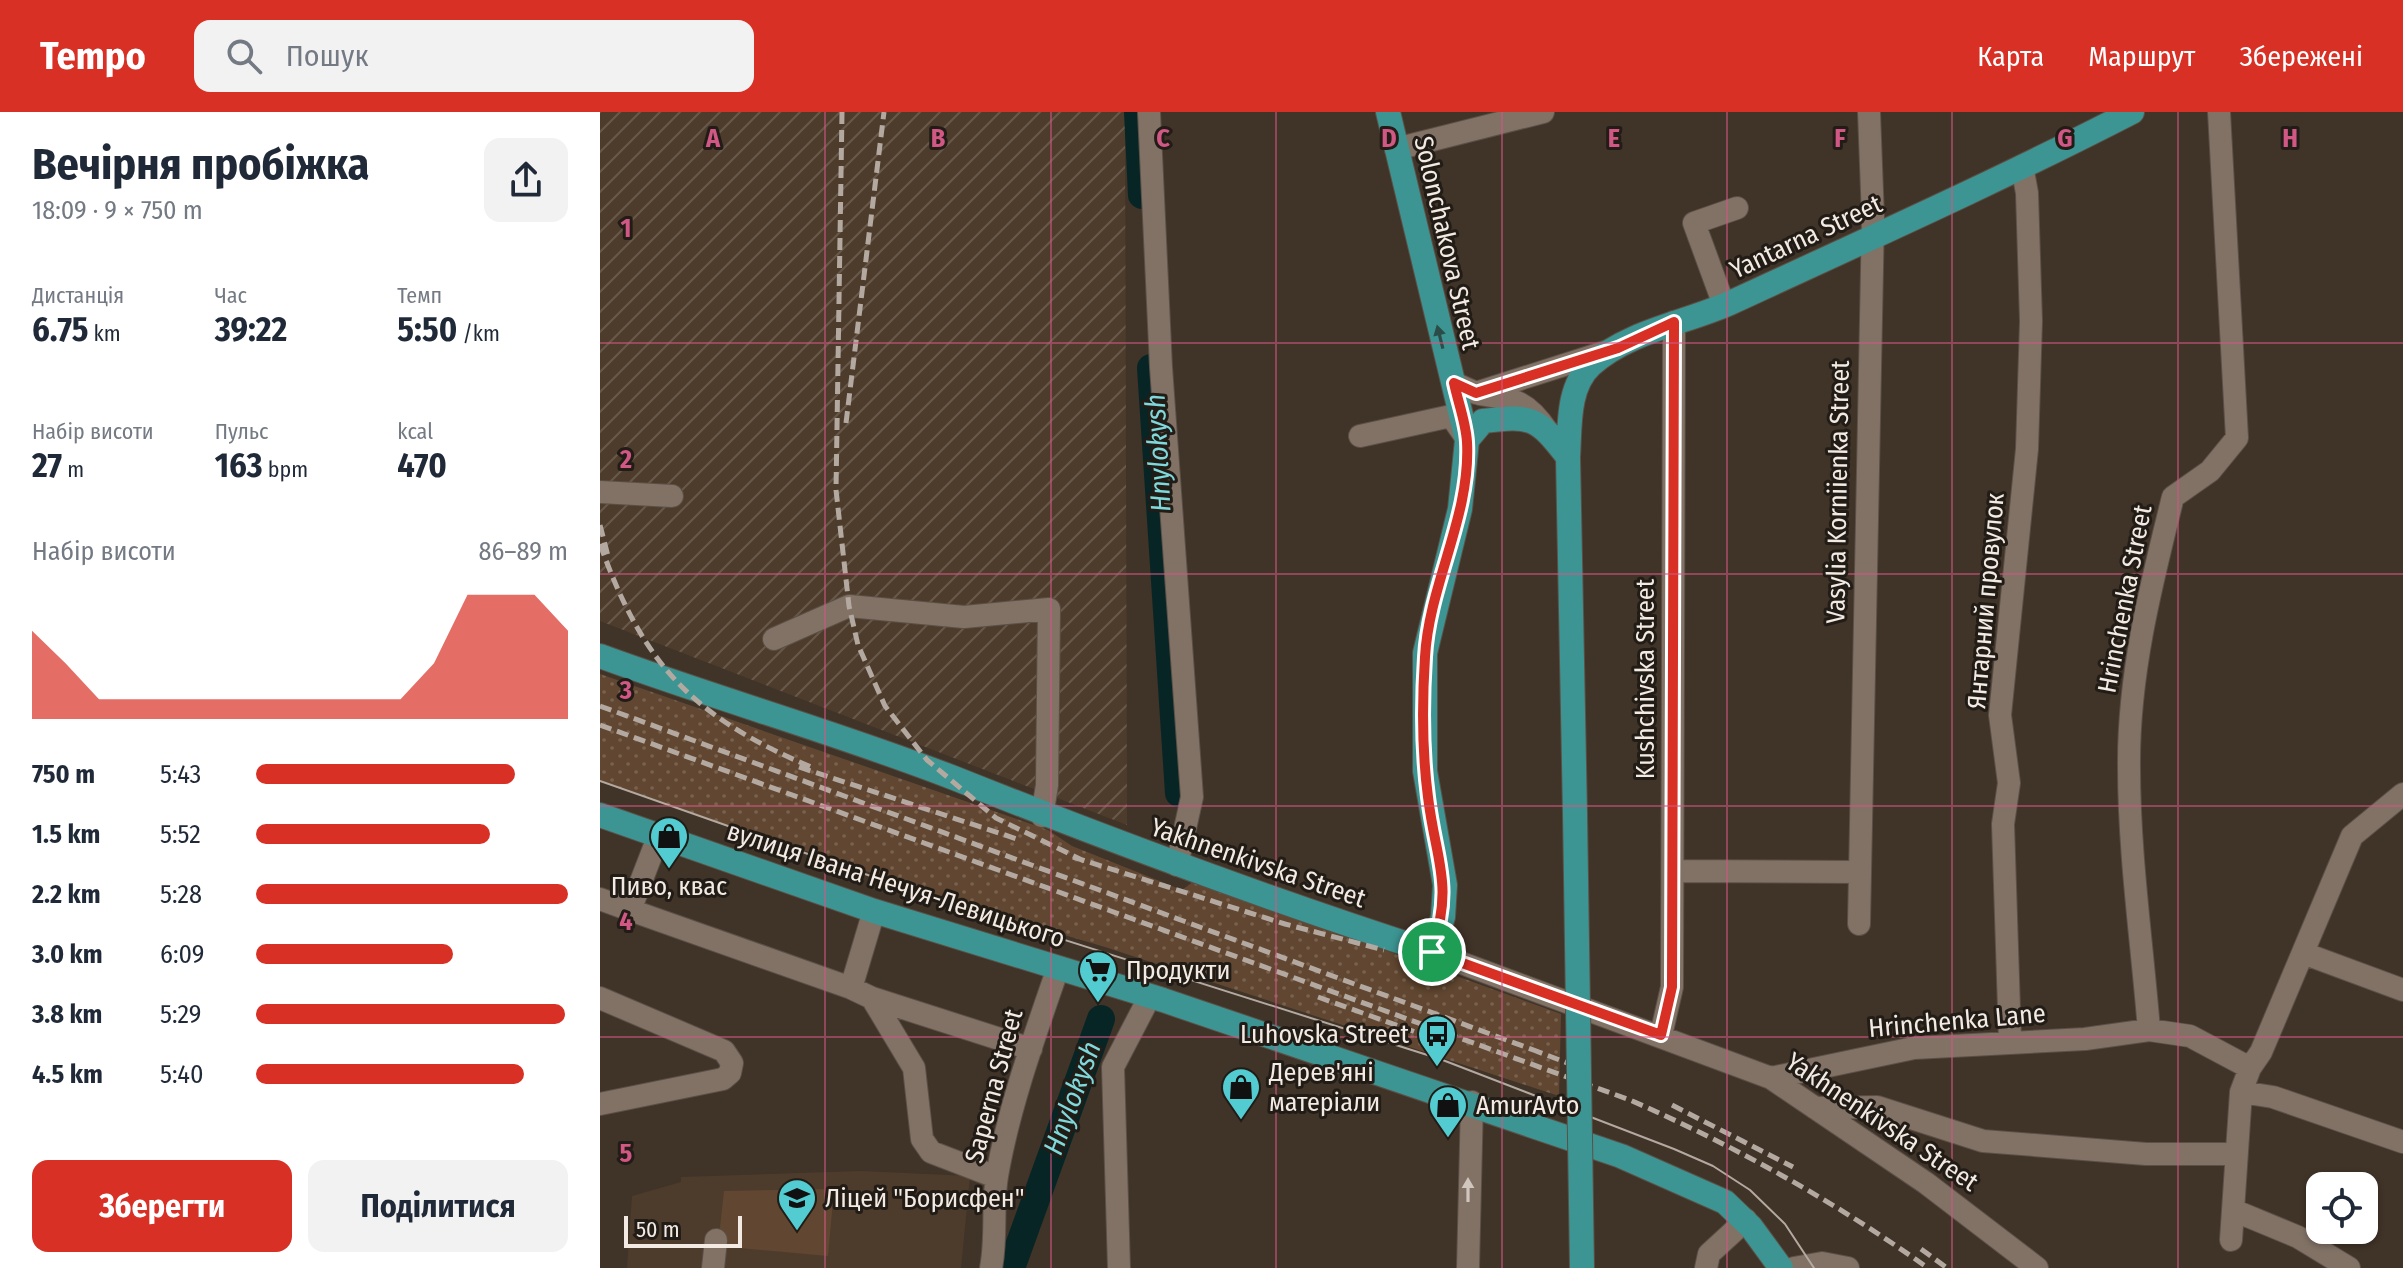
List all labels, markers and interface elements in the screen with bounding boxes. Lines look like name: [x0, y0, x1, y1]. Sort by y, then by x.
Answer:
search box: [194, 20, 754, 92]
text: Tempo: [40, 33, 146, 79]
icon: search: [222, 34, 266, 78]
text: Пошук: [286, 38, 369, 74]
text: Карта: [1977, 40, 2044, 73]
text: Маршрут: [2088, 40, 2195, 73]
text: Збережені: [2239, 40, 2363, 73]
text: A: [705, 123, 721, 154]
text: B: [931, 123, 946, 154]
text: C: [1156, 123, 1170, 154]
text: D: [1381, 123, 1397, 154]
text: E: [1608, 123, 1620, 154]
text: F: [1834, 123, 1846, 154]
text: G: [2057, 123, 2073, 154]
text: H: [2282, 123, 2298, 154]
street label: Solonchakova Street: [1407, 133, 1487, 353]
text: Вечірня пробіжка: [32, 138, 369, 191]
button: share: [484, 138, 568, 222]
street label: Yantarna Street: [1725, 188, 1887, 286]
text: 18:09 · 9 × 750 m: [32, 195, 203, 226]
text: 1: [621, 213, 632, 244]
text: Дистанція: [32, 282, 124, 309]
text: Час: [215, 282, 247, 309]
text: Темп: [397, 282, 442, 309]
text: 6.75: [32, 309, 88, 350]
text: 39:22: [215, 309, 287, 350]
text: 5:50: [397, 309, 457, 350]
text: km: [88, 320, 121, 347]
text: /km: [457, 320, 500, 347]
one-way arrow: [1433, 325, 1446, 350]
street label: Vasylia Korniienka Street: [1820, 360, 1856, 624]
water label: Hnylokysh: [1138, 393, 1178, 513]
text: Набір висоти: [32, 418, 154, 445]
text: Пульс: [215, 418, 268, 445]
text: kcal: [397, 418, 433, 445]
text: 2: [619, 444, 632, 475]
text: 27: [32, 445, 62, 486]
text: 163: [215, 445, 263, 486]
text: 470: [397, 445, 447, 486]
text: m: [62, 456, 84, 483]
text: bpm: [263, 456, 308, 483]
street label: Янтарний провулок: [1961, 492, 2011, 710]
street label: Hrinchenka Street: [2092, 502, 2159, 696]
text: Набір висоти: [32, 536, 176, 567]
text: 86–89 m: [478, 536, 568, 567]
street label: Kushchivska Street: [1630, 578, 1661, 779]
text: 3: [619, 675, 632, 706]
text: 750 m: [32, 759, 95, 790]
text: 5:43: [160, 759, 201, 790]
street label: Yakhnenkivska Street: [1146, 812, 1370, 915]
shop icon: Пиво, квас: [648, 815, 690, 870]
street label: вулиця Івана Нечуя-Левицького: [723, 816, 1069, 954]
text: 1.5 km: [32, 819, 100, 850]
text: 5:52: [160, 819, 201, 850]
place label: Пиво, квас: [611, 871, 727, 902]
text: 2.2 km: [32, 879, 101, 910]
text: 5:28: [160, 879, 202, 910]
text: 4: [619, 906, 633, 937]
pin: [1398, 918, 1466, 986]
icon: arrive: [1410, 930, 1454, 974]
text: 3.0 km: [32, 939, 103, 970]
text: 6:09: [160, 939, 204, 970]
supermarket icon: Продукти: [1077, 949, 1119, 1004]
place label: Продукти: [1126, 955, 1230, 986]
street label: Hrinchenka Lane: [1867, 998, 2047, 1044]
text: 3.8 km: [32, 999, 102, 1030]
text: 5:29: [160, 999, 201, 1030]
street label: Saperna Street: [959, 1005, 1030, 1166]
bus stop icon: Luhovska Street: [1416, 1013, 1458, 1068]
place label: Luhovska Street: [1240, 1019, 1409, 1050]
water label: Hnylokysh: [1036, 1037, 1108, 1159]
street label: Yakhnenkivska Street: [1780, 1046, 1984, 1198]
place label: Дерев'янi матерiали: [1268, 1057, 1380, 1118]
text: 4.5 km: [32, 1059, 103, 1090]
text: 5:40: [160, 1059, 203, 1090]
shop icon: Дерев'янi матерiали: [1220, 1066, 1262, 1121]
shop icon: AmurAvto: [1427, 1084, 1469, 1139]
place label: AmurAvto: [1476, 1090, 1579, 1121]
text: 5: [620, 1138, 633, 1169]
button: Зберегти: [32, 1160, 292, 1252]
button: Поділитися: [308, 1160, 568, 1252]
map controls: [2306, 1172, 2378, 1244]
button: locate: [2306, 1172, 2378, 1244]
school or university icon: Ліцей "Борисфен": [776, 1177, 818, 1232]
one-way arrow: [1462, 1177, 1474, 1202]
place label: Ліцей "Борисфен": [825, 1183, 1024, 1214]
scale bar: [624, 1212, 742, 1248]
text: 50 m: [636, 1216, 680, 1243]

